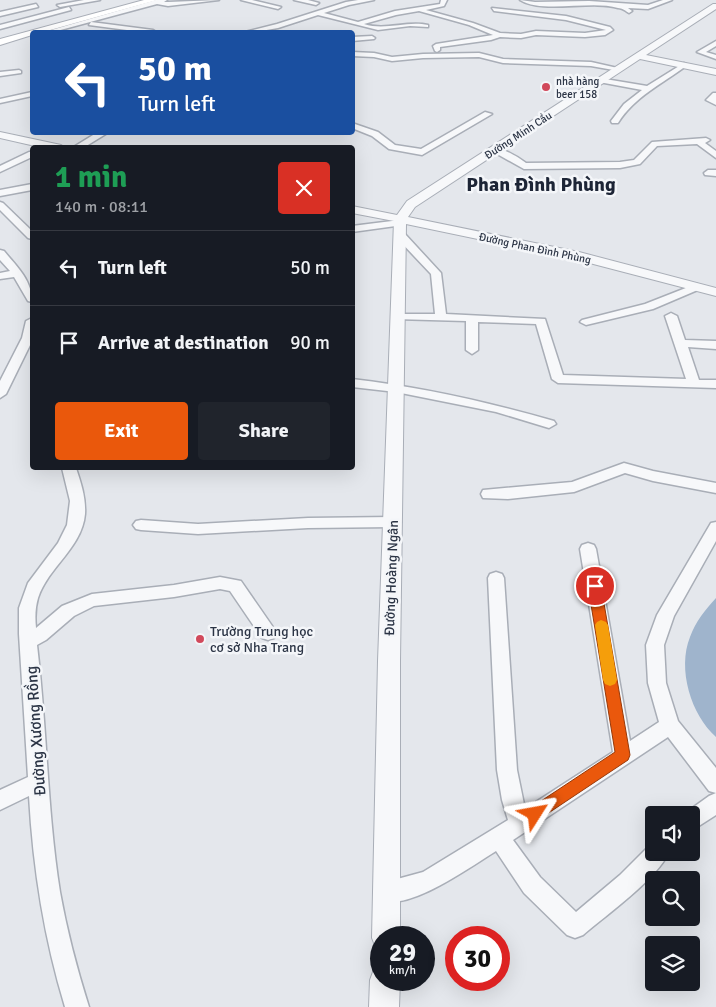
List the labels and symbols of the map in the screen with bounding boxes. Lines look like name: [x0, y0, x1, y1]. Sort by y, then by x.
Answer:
place label: nhà hàng beer 158: [556, 75, 600, 101]
marker: nhà hàng beer 158: [540, 81, 552, 93]
street label: Đường Minh Cầu: [482, 108, 554, 162]
district label: Phan Đình Phùng: [466, 172, 616, 197]
street label: Đường Phan Đình Phùng: [478, 230, 592, 267]
street label: Đường Hoàng Ngân: [381, 520, 402, 636]
pin: [574, 565, 616, 607]
place label: Trường Trung học cơ sở Nha Trang: [210, 623, 314, 656]
marker: Trường Trung học cơ sở Nha Trang: [194, 633, 206, 645]
street label: Đường Xương Rồng: [21, 665, 51, 797]
position arrow: [508, 787, 560, 839]
speed limit sign: 30: [445, 926, 510, 991]

